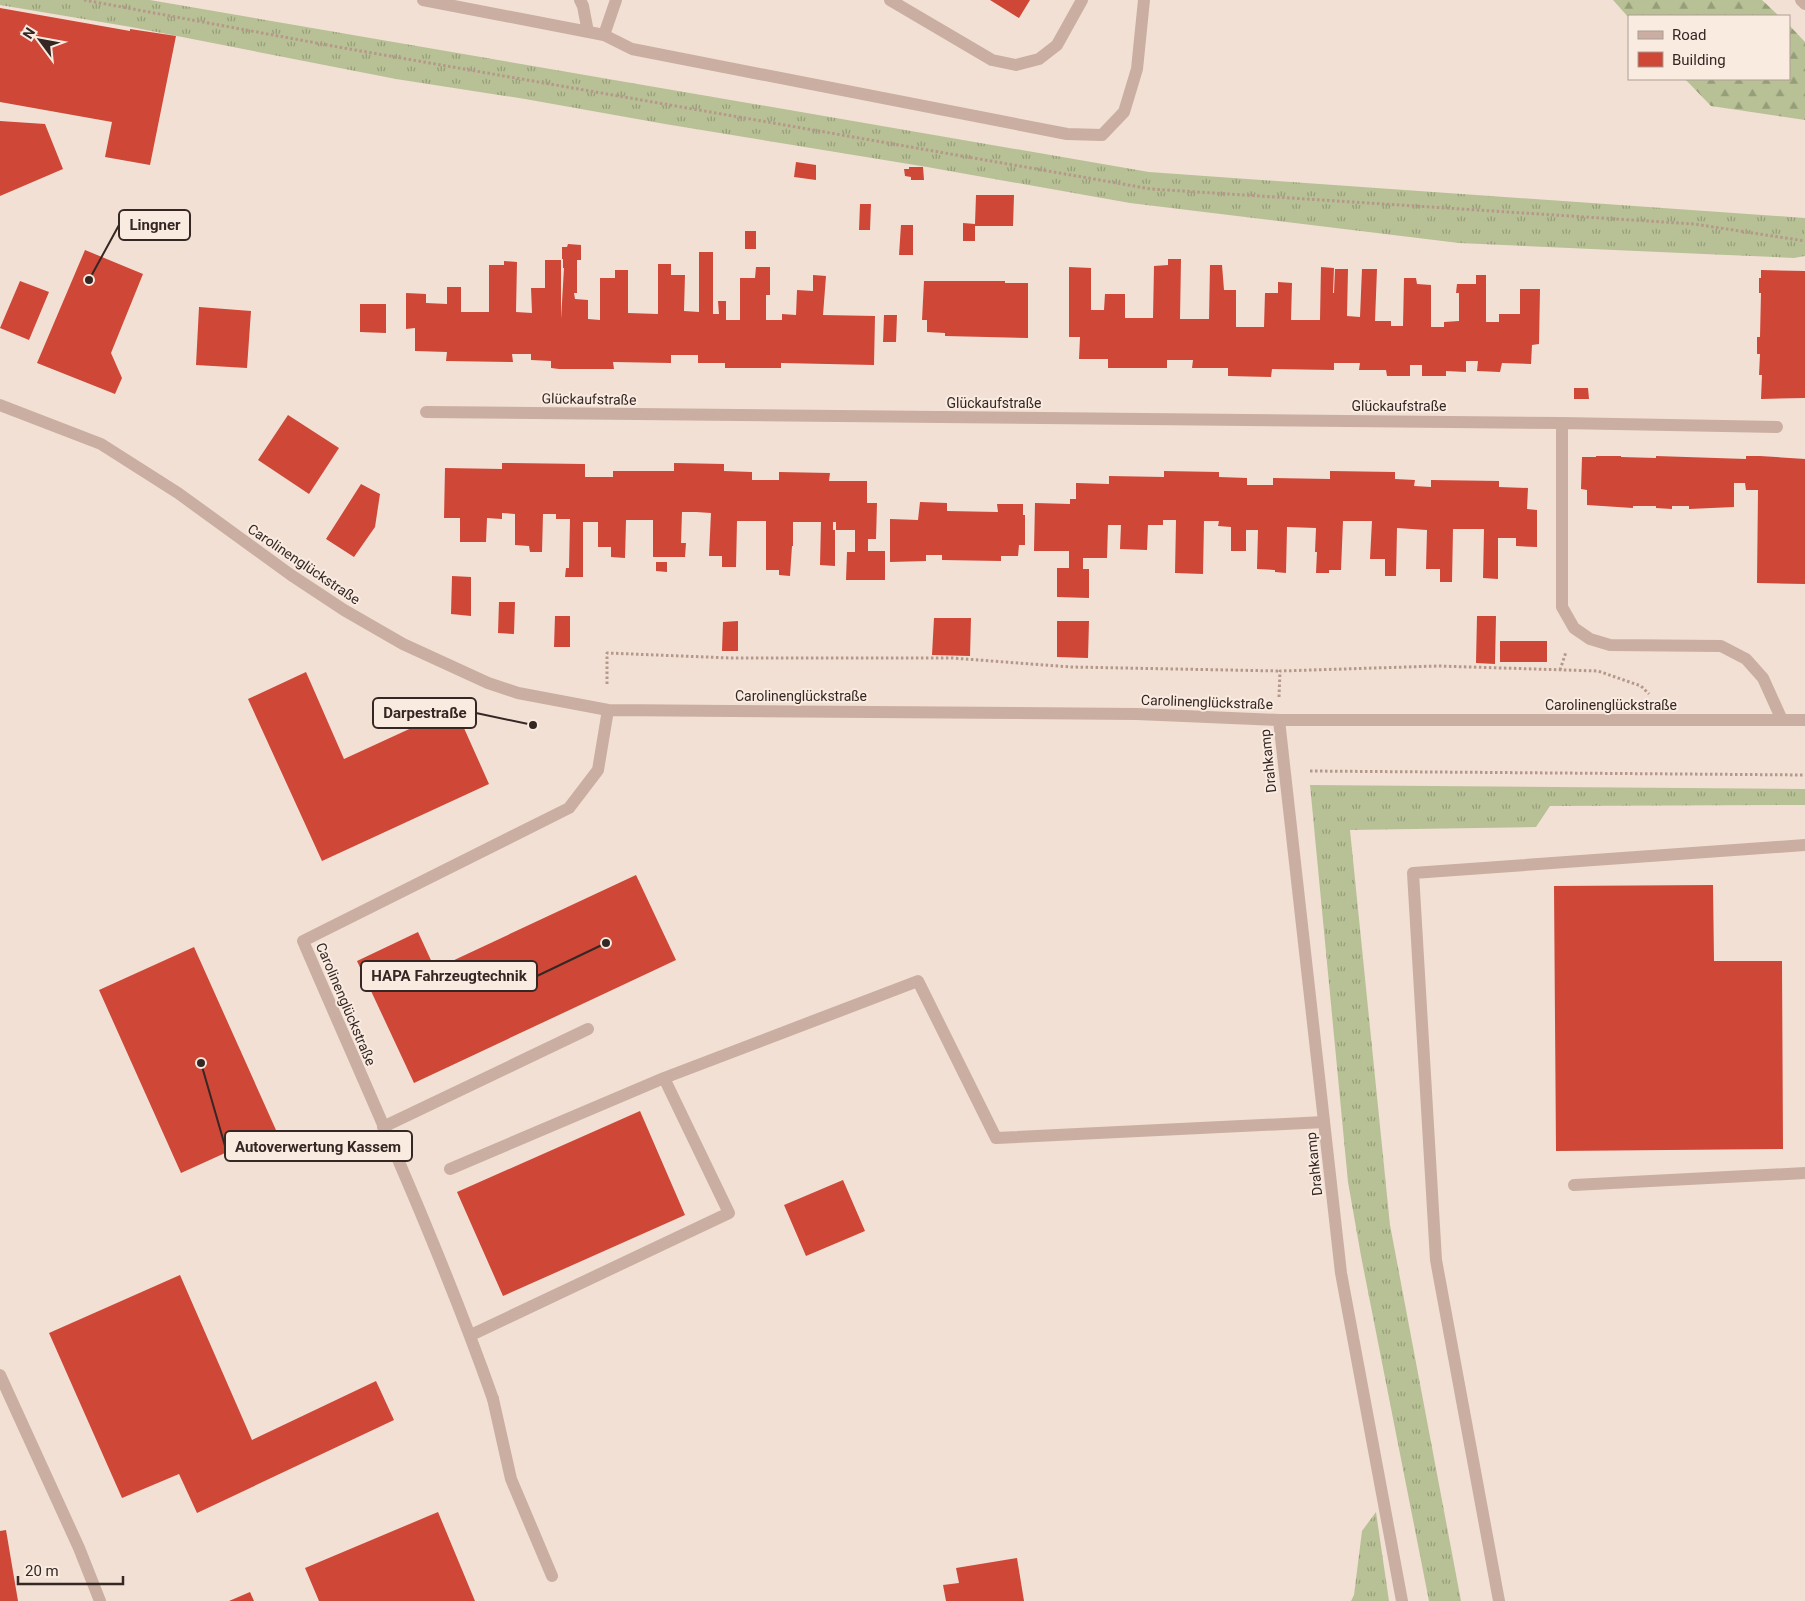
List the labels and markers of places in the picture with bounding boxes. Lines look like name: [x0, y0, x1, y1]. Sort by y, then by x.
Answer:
callout: Lingner: [119, 210, 190, 240]
callout: Darpestraße: [373, 698, 476, 728]
callout: HAPA Fahrzeugtechnik: [361, 961, 537, 991]
callout: Autoverwertung Kassem: [225, 1131, 412, 1161]

